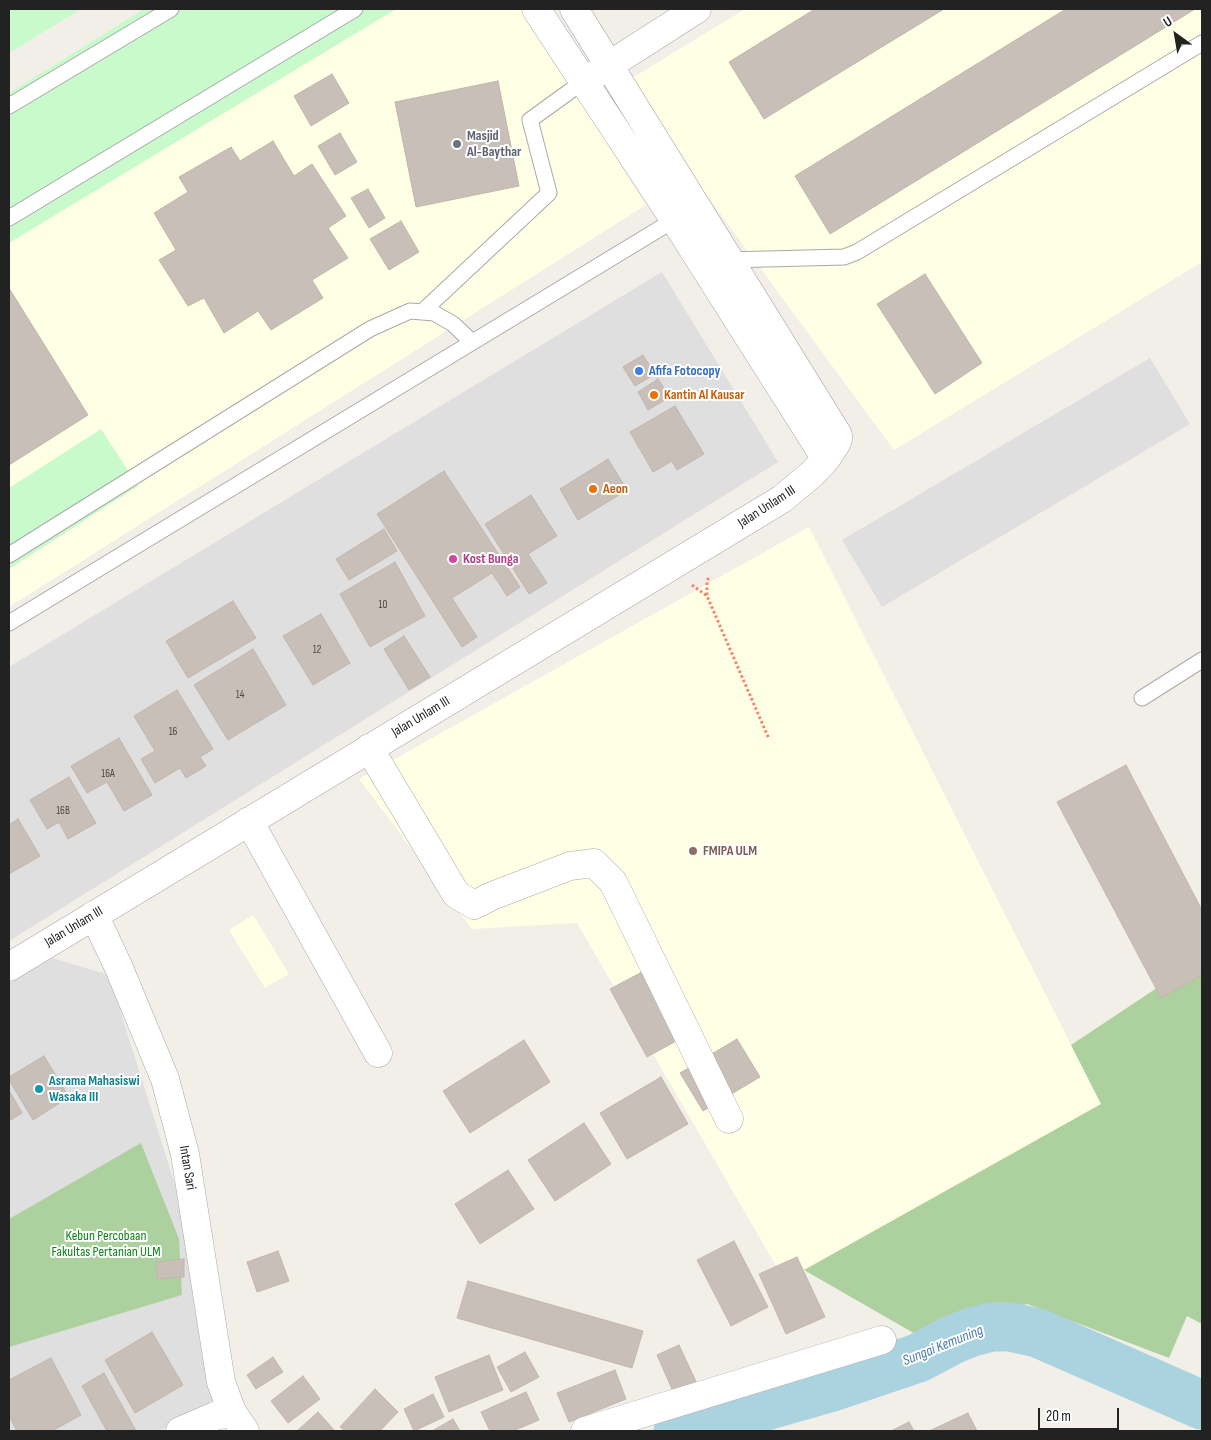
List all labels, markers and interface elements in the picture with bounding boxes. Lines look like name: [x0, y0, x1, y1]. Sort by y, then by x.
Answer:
north arrow: [1151, 10, 1201, 60]
text: U: [1160, 13, 1175, 31]
place label: Masjid Al-Baythar: [467, 128, 521, 160]
marker: Masjid Al-Baythar: [451, 138, 463, 150]
place label: Afifa Fotocopy: [649, 363, 720, 379]
marker: Afifa Fotocopy: [633, 365, 645, 377]
place label: Kantin Al Kausar: [664, 387, 744, 403]
marker: Kantin Al Kausar: [648, 389, 660, 401]
place label: Aeon: [603, 481, 628, 497]
street label: Jalan Unlam III: [735, 482, 799, 532]
marker: Aeon: [587, 483, 599, 495]
place label: Kost Bunga: [463, 551, 518, 567]
marker: Kost Bunga: [447, 553, 459, 565]
house number: 10: [379, 598, 387, 612]
house number: 12: [313, 643, 321, 657]
house number: 14: [236, 688, 244, 702]
street label: Jalan Unlam III: [389, 693, 453, 741]
house number: 16: [169, 725, 177, 739]
house number: 16A: [101, 767, 115, 781]
house number: 16B: [56, 804, 70, 818]
place label: FMIPA ULM: [703, 843, 757, 859]
marker: FMIPA ULM: [687, 845, 699, 857]
street label: Jalan Unlam III: [42, 903, 106, 951]
place label: Asrama Mahasiswi Wasaka III: [49, 1073, 140, 1106]
marker: Asrama Mahasiswi Wasaka III: [33, 1083, 45, 1095]
street label: Intan Sari: [175, 1145, 199, 1191]
park label: Kebun Percobaan Fakultas Pertanian ULM: [51, 1228, 161, 1260]
water label: Sungai Kemuning: [900, 1322, 986, 1370]
scale bar: [1041, 1398, 1122, 1430]
text: 20 m: [1046, 1407, 1071, 1426]

